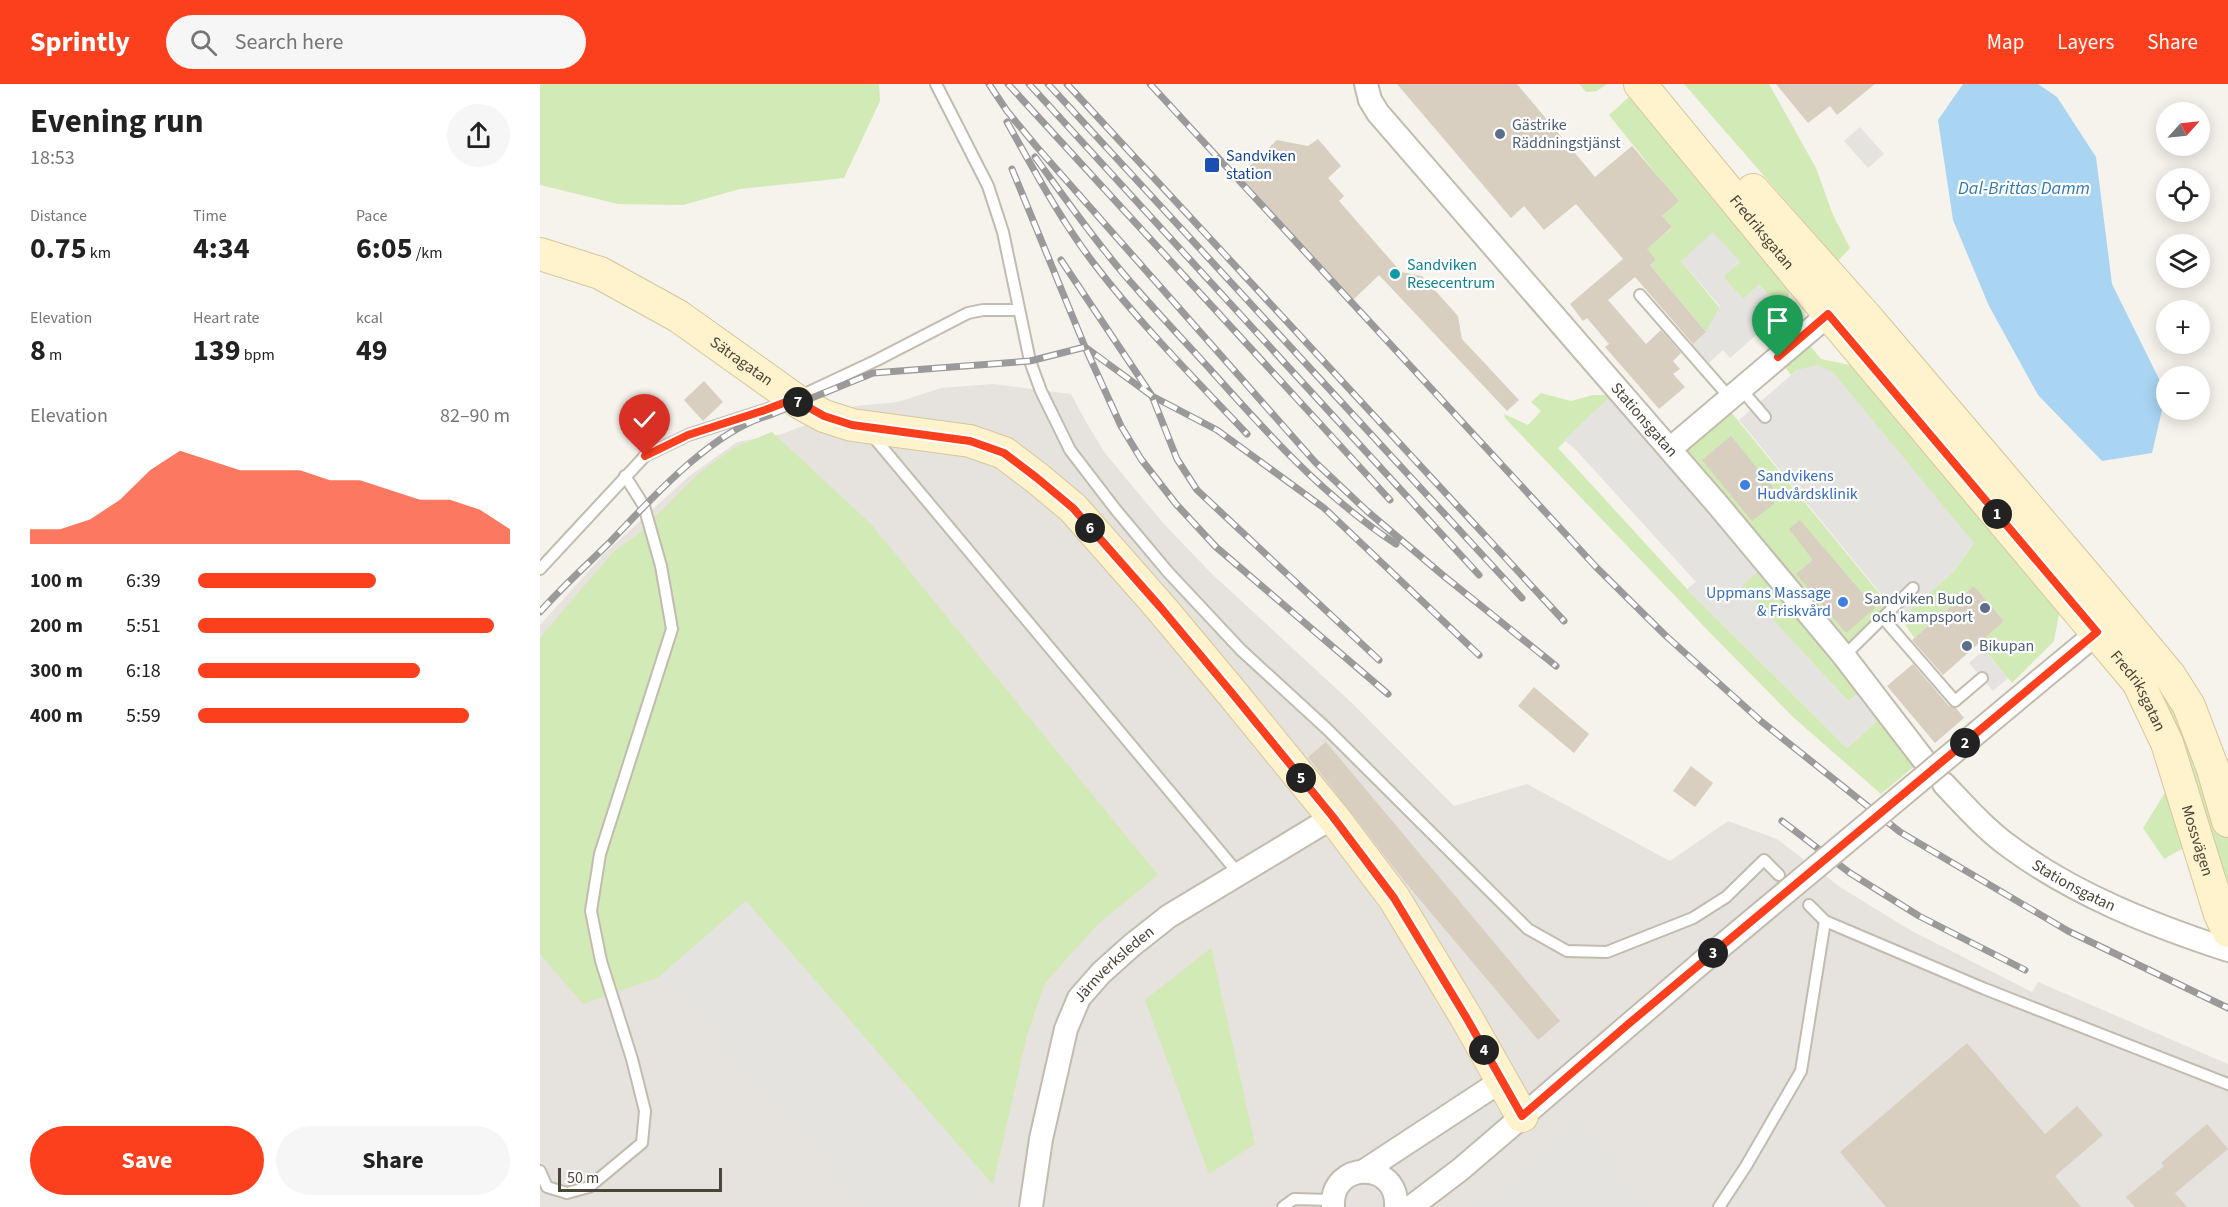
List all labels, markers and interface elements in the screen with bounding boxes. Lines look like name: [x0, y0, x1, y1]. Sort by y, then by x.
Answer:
search box: [166, 15, 586, 69]
text: Sprintly: [30, 22, 130, 62]
icon: search: [187, 26, 220, 59]
text: Search here: [235, 26, 343, 58]
text: Map: [1987, 27, 2024, 57]
text: Layers: [2057, 27, 2114, 57]
text: Share: [2147, 27, 2198, 57]
text: Evening run: [30, 98, 204, 145]
north arrow: [2156, 102, 2210, 156]
map controls: [2156, 102, 2210, 420]
button: share: [447, 104, 510, 167]
place label: Gästrike Räddningstjänst: [1512, 114, 1621, 154]
marker: Gästrike Räddningstjänst: [1493, 127, 1507, 141]
text: 18:53: [30, 144, 75, 172]
place label: Sandviken station: [1226, 145, 1296, 185]
marker: Sandviken station: [1203, 156, 1221, 174]
button: locate: [2156, 168, 2210, 222]
water label: Dal-Brittas Damm: [1958, 176, 2090, 201]
street label: Fredriksgatan: [1724, 190, 1799, 275]
text: Distance: [30, 205, 87, 227]
text: Time: [193, 205, 227, 227]
text: Pace: [356, 205, 387, 227]
text: 0.75: [30, 227, 87, 270]
text: 4:34: [193, 227, 250, 270]
text: 6:05: [356, 227, 413, 270]
button: layers: [2156, 234, 2210, 288]
text: km: [87, 242, 111, 264]
text: /km: [413, 242, 443, 264]
place label: Sandviken Resecentrum: [1407, 254, 1495, 294]
marker: Sandviken Resecentrum: [1388, 267, 1402, 281]
pin: [1752, 295, 1803, 357]
button: +: [2156, 300, 2210, 354]
icon: arrive: [1761, 304, 1794, 337]
text: Elevation: [30, 307, 92, 329]
text: Heart rate: [193, 307, 260, 329]
text: kcal: [356, 307, 383, 329]
text: 8: [30, 329, 46, 372]
text: 139: [193, 329, 241, 372]
text: 49: [356, 329, 388, 372]
street label: Sätragatan: [706, 331, 777, 391]
text: m: [46, 344, 62, 366]
text: bpm: [241, 344, 275, 366]
button: −: [2156, 366, 2210, 420]
street label: Stationsgatan: [1606, 378, 1683, 462]
pin: 7: [783, 387, 813, 417]
text: 7: [794, 391, 802, 413]
pin: [619, 394, 670, 456]
text: Elevation: [30, 402, 108, 430]
text: 82–90 m: [440, 402, 510, 430]
icon: check: [628, 403, 661, 436]
place label: Sandvikens Hudvårdsklinik: [1757, 465, 1858, 505]
marker: Sandvikens Hudvårdsklinik: [1738, 478, 1752, 492]
pin: 1: [1982, 499, 2012, 529]
text: 1: [1993, 503, 2001, 525]
pin: 6: [1075, 513, 1105, 543]
text: 6: [1086, 517, 1094, 539]
text: 100 m: [30, 567, 83, 595]
text: 6:39: [126, 567, 161, 595]
place label: Uppmans Massage & Friskvård: [1706, 582, 1831, 622]
place label: Sandviken Budo och kampsport: [1864, 588, 1974, 628]
marker: Uppmans Massage & Friskvård: [1836, 595, 1850, 609]
marker: Sandviken Budo och kampsport: [1978, 601, 1992, 615]
text: 200 m: [30, 612, 83, 640]
text: 5:51: [126, 612, 161, 640]
place label: Bikupan: [1979, 635, 2034, 657]
marker: Bikupan: [1960, 639, 1974, 653]
street label: Fredriksgatan: [2105, 646, 2171, 735]
text: 300 m: [30, 657, 83, 685]
text: 6:18: [126, 657, 161, 685]
text: 400 m: [30, 702, 83, 730]
text: 5:59: [126, 702, 161, 730]
pin: 2: [1950, 728, 1980, 758]
text: 2: [1961, 732, 1969, 754]
pin: 5: [1286, 763, 1316, 793]
text: 5: [1297, 767, 1305, 789]
street label: Mossvägen: [2176, 802, 2219, 879]
street label: Stationsgatan: [2028, 854, 2119, 917]
street label: Järnverksleden: [1069, 921, 1159, 1007]
pin: 3: [1698, 938, 1728, 968]
text: 3: [1709, 942, 1717, 964]
pin: 4: [1469, 1035, 1499, 1065]
text: 4: [1480, 1039, 1488, 1061]
button: Save: [30, 1126, 264, 1195]
button: Share: [276, 1126, 510, 1195]
scale bar: [558, 1165, 722, 1192]
text: 50 m: [567, 1167, 599, 1189]

